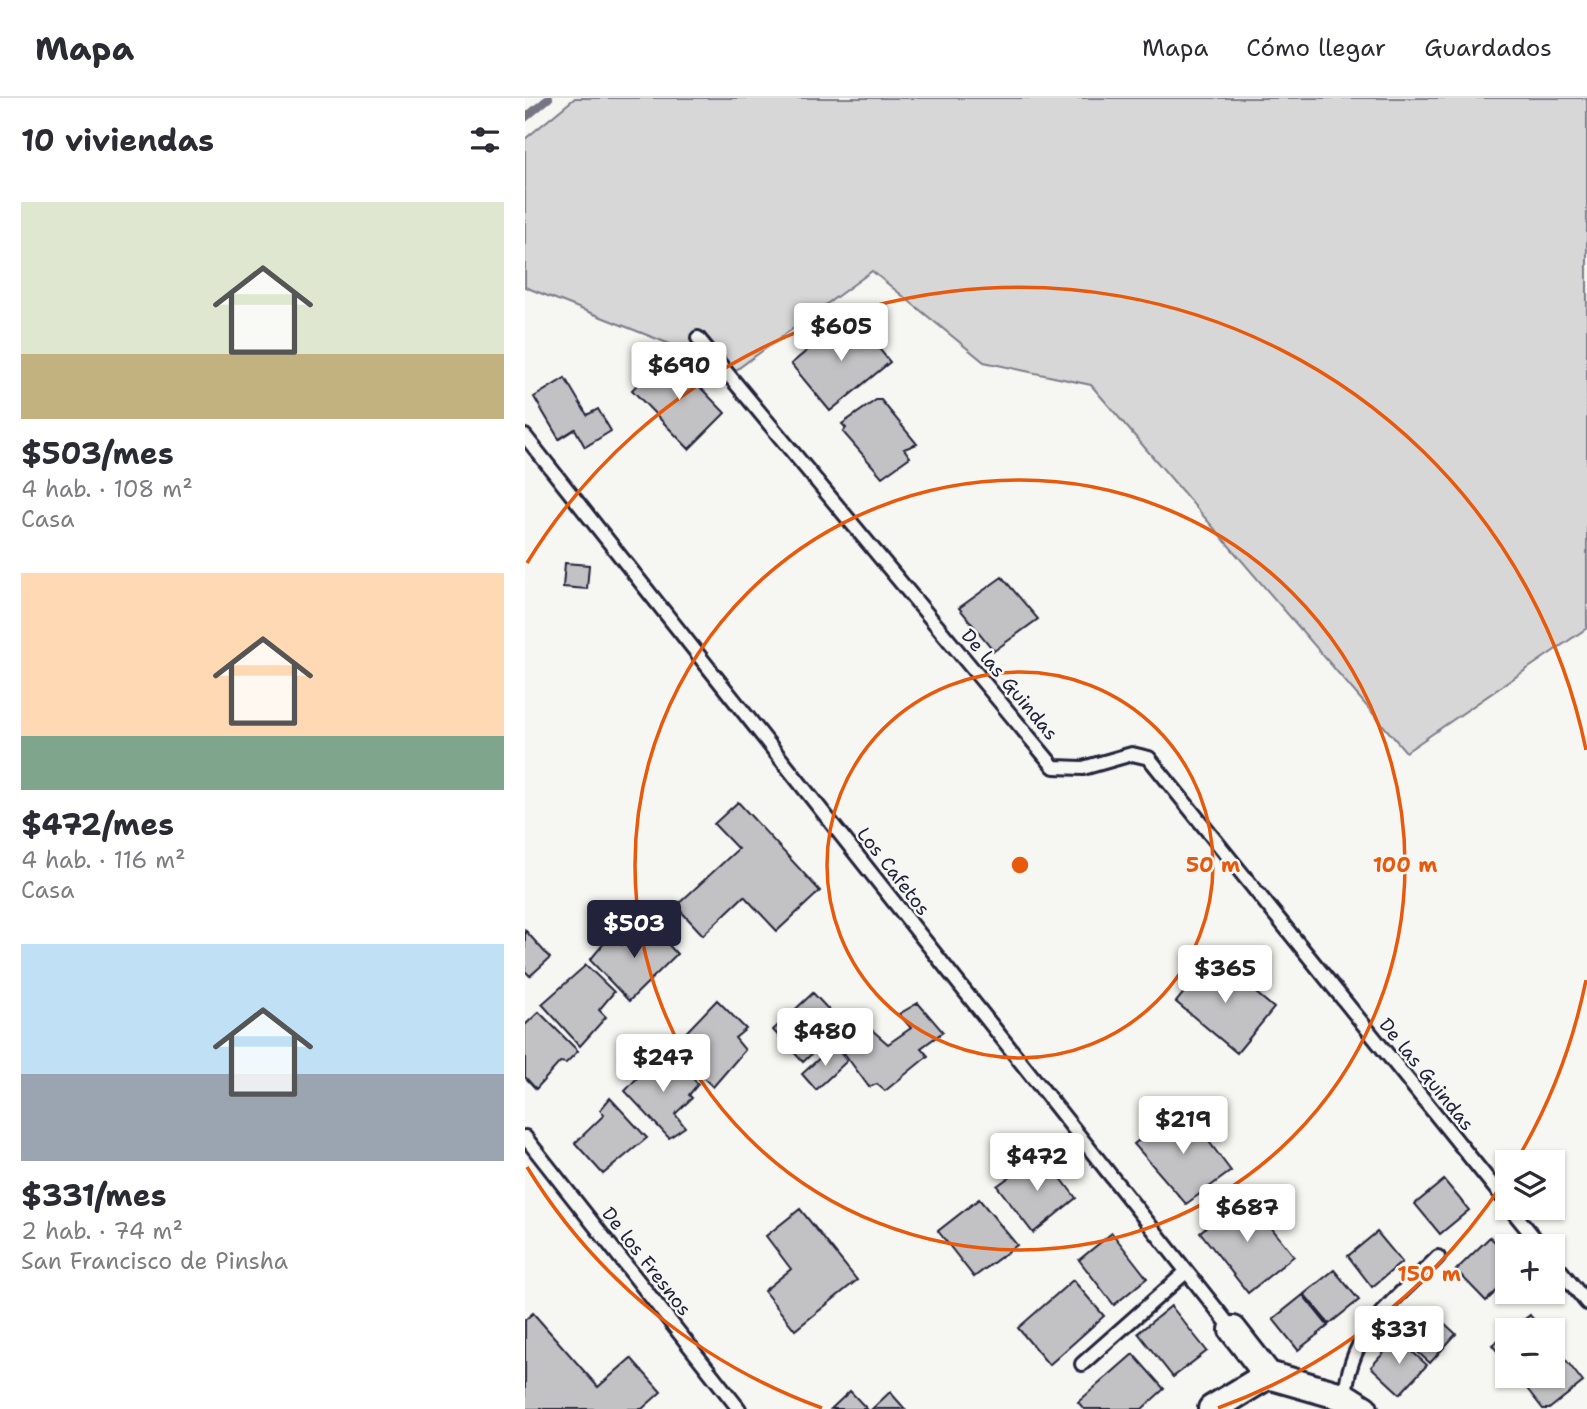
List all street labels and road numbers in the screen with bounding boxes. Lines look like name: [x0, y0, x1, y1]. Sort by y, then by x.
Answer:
street label: De las Guindas: [956, 623, 1064, 745]
street label: Los Cafetos: [851, 822, 936, 920]
street label: De las Guindas: [1373, 1013, 1480, 1136]
street label: De los Fresnos: [596, 1202, 697, 1321]

